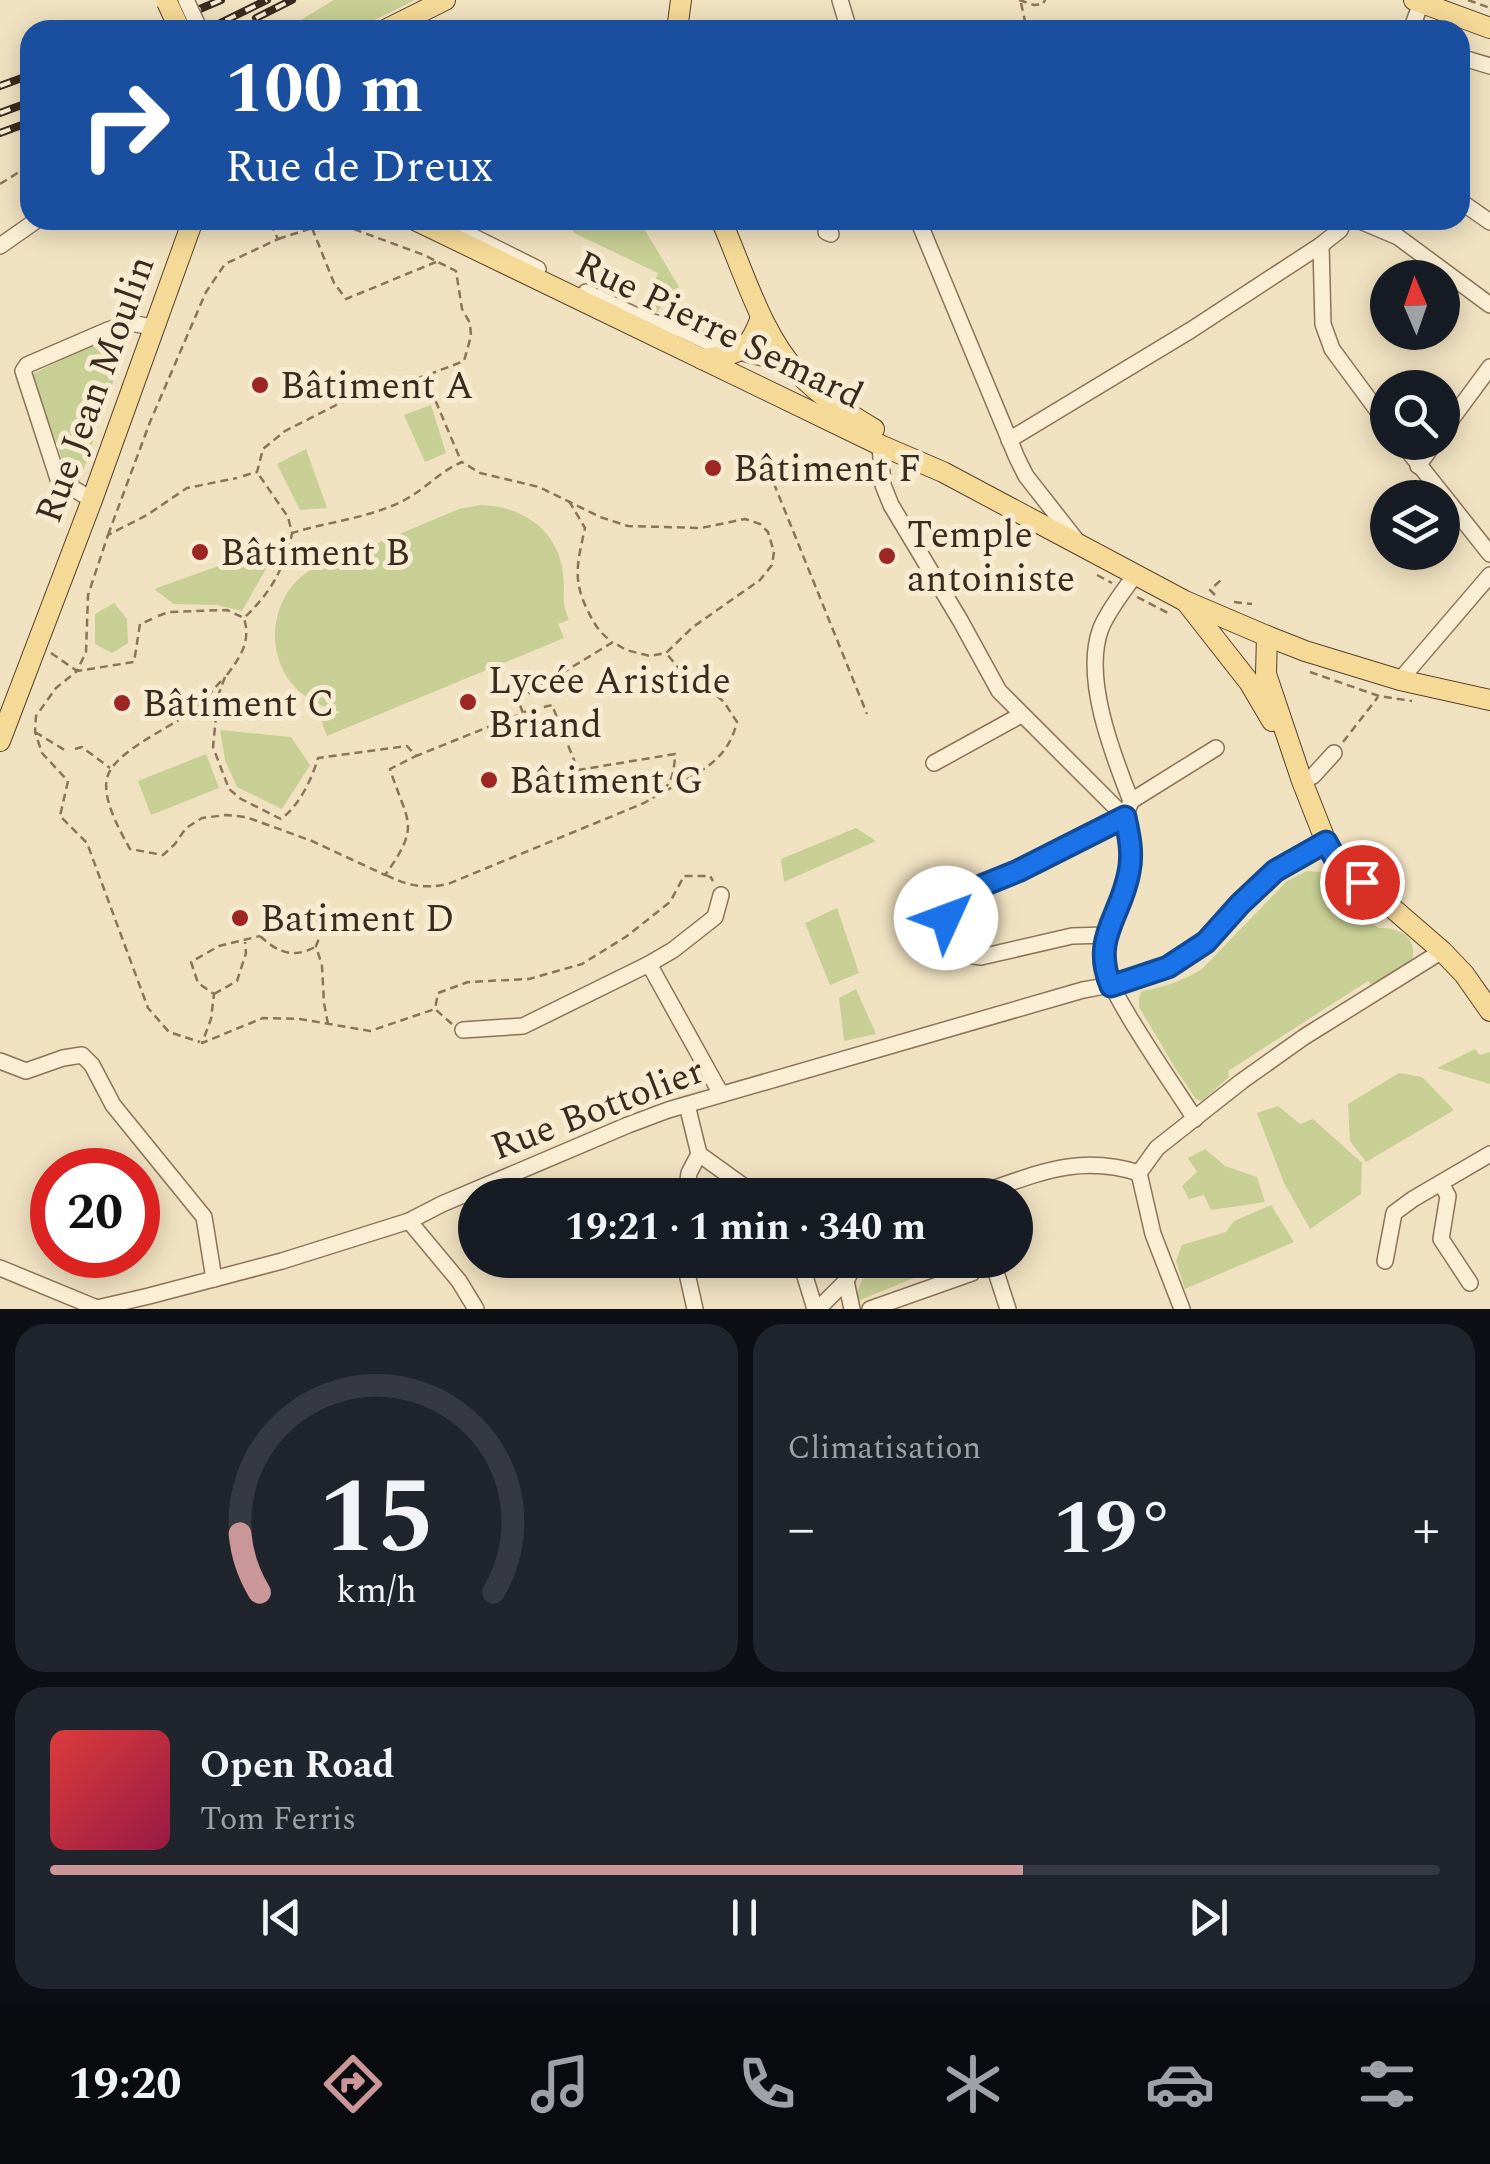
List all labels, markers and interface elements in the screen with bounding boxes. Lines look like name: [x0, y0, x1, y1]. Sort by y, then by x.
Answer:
text: 100 m: [225, 37, 423, 143]
icon: right: [60, 60, 190, 190]
text: Rue de Dreux: [225, 133, 493, 202]
street label: Rue Pierre Semard: [565, 236, 873, 426]
street label: Rue Jean Moulin: [21, 248, 171, 531]
north arrow: [1370, 260, 1460, 350]
map controls: [1370, 260, 1460, 570]
place label: Bâtiment A: [280, 358, 474, 416]
button: search: [1370, 370, 1460, 460]
marker: Bâtiment A: [249, 374, 271, 396]
place label: Bâtiment F: [733, 441, 921, 499]
marker: Bâtiment F: [702, 457, 724, 479]
button: layers: [1370, 480, 1460, 570]
place label: Temple antoiniste: [907, 507, 1075, 609]
place label: Bâtiment B: [220, 525, 410, 583]
marker: Bâtiment B: [189, 541, 211, 563]
marker: Temple antoiniste: [876, 545, 898, 567]
place label: Lycée Aristide Briand: [488, 653, 731, 755]
place label: Bâtiment C: [142, 676, 335, 734]
marker: Lycée Aristide Briand: [457, 691, 479, 713]
marker: Bâtiment C: [111, 692, 133, 714]
place label: Bâtiment G: [509, 753, 703, 811]
marker: Bâtiment G: [478, 769, 500, 791]
pin: [1320, 840, 1405, 925]
icon: arrive: [1335, 855, 1390, 910]
position arrow: [894, 866, 998, 970]
place label: Batiment D: [260, 891, 455, 949]
marker: Batiment D: [229, 907, 251, 929]
street label: Rue Bottolier: [483, 1043, 713, 1177]
speed limit sign: 20: [30, 1148, 160, 1278]
text: 19:21 · 1 min · 340 m: [565, 1199, 926, 1257]
text: Climatisation: [788, 1424, 981, 1473]
text: 15: [318, 1440, 435, 1598]
text: 19°: [1053, 1473, 1175, 1587]
text: −: [788, 1488, 815, 1571]
text: +: [1412, 1488, 1440, 1571]
text: km/h: [336, 1564, 416, 1619]
text: Open Road: [200, 1737, 395, 1795]
text: Tom Ferris: [200, 1795, 356, 1844]
icon: previous: [254, 1890, 309, 1945]
icon: pause: [717, 1890, 772, 1945]
icon: next: [1181, 1890, 1236, 1945]
icon: directions: [318, 2049, 388, 2119]
icon: music: [525, 2049, 595, 2119]
icon: phone: [732, 2049, 802, 2119]
icon: climate: [938, 2049, 1008, 2119]
icon: car: [1145, 2049, 1215, 2119]
icon: filters: [1352, 2049, 1422, 2119]
text: 19:20: [68, 2050, 181, 2119]

